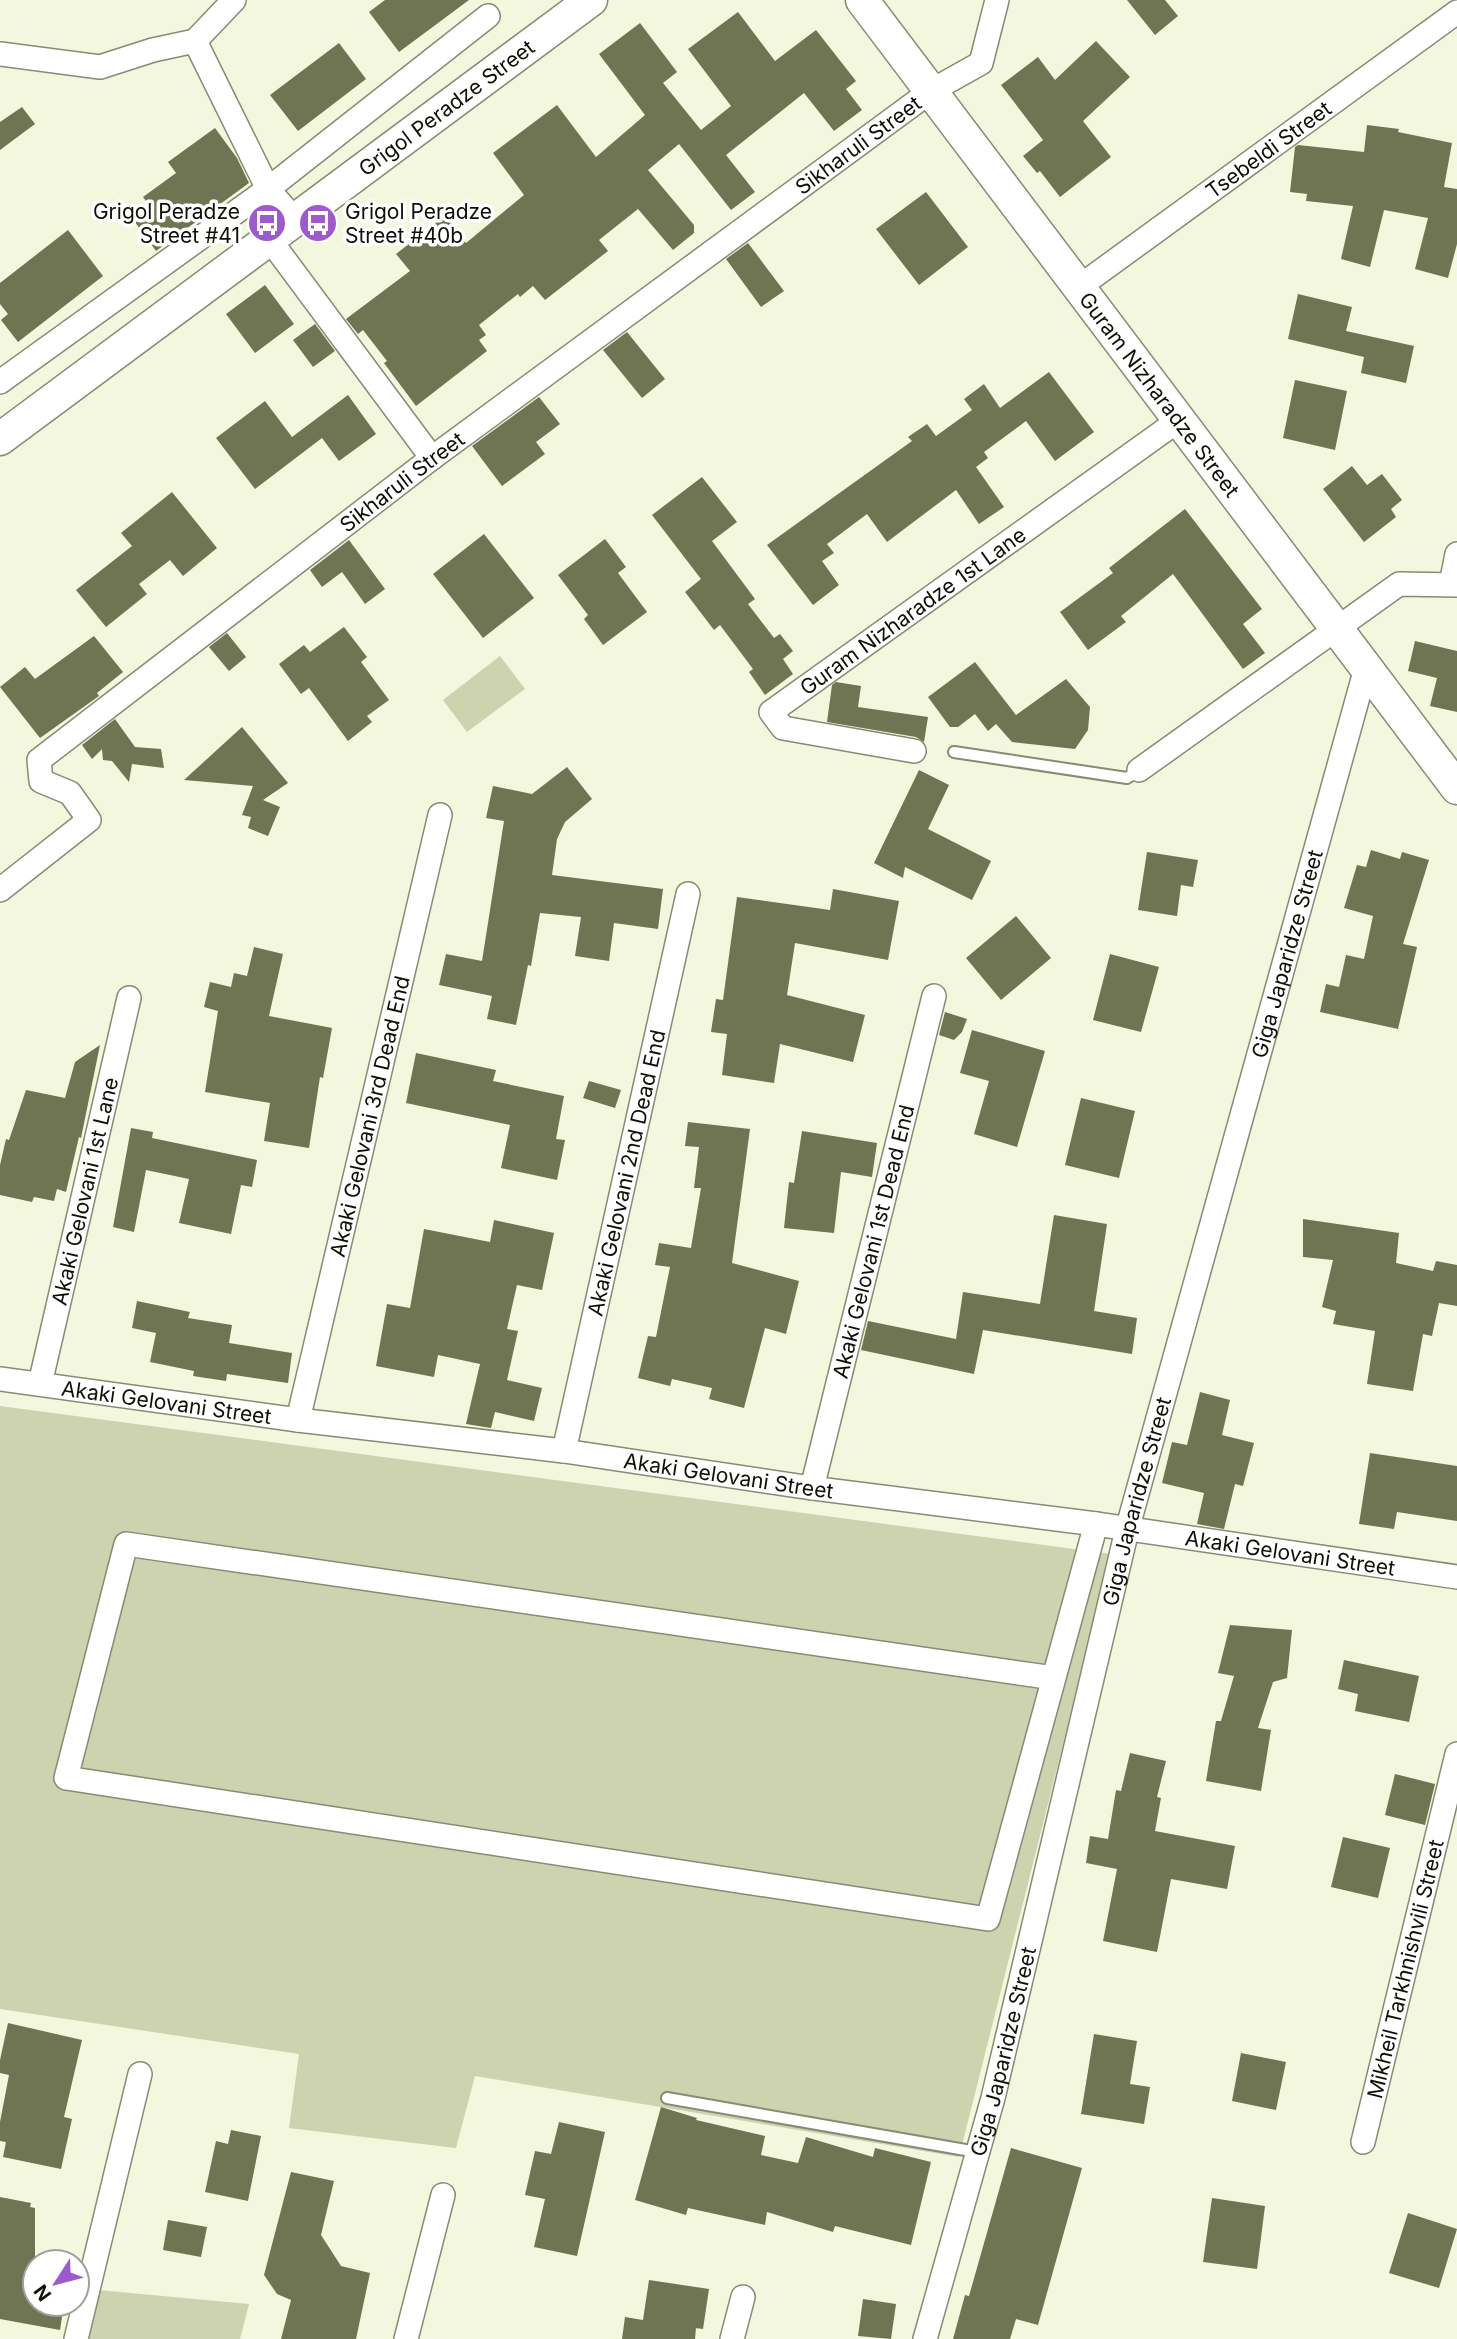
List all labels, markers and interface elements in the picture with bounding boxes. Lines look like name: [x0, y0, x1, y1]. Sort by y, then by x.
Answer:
street label: Grigol Peradze Street: [354, 34, 539, 181]
street label: Sikharuli Street: [790, 90, 926, 199]
street label: Tsebeldi Street: [1201, 95, 1336, 203]
place label: Grigol Peradze Street #41: [93, 199, 240, 248]
place label: Grigol Peradze Street #40b: [345, 199, 492, 248]
bus stop icon: Grigol Peradze Street #41: [246, 202, 288, 244]
bus stop icon: Grigol Peradze Street #40b: [297, 202, 339, 244]
street label: Guram Nizharadze Street: [1074, 287, 1245, 502]
street label: Sikharuli Street: [334, 426, 469, 537]
street label: Guram Nizharadze 1st Lane: [795, 522, 1030, 700]
street label: Giga Japaridze Street: [1246, 847, 1328, 1061]
street label: Akaki Gelovani 3rd Dead End: [324, 973, 414, 1259]
street label: Akaki Gelovani 2nd Dead End: [582, 1027, 670, 1318]
street label: Akaki Gelovani 1st Lane: [46, 1075, 123, 1308]
street label: Akaki Gelovani 1st Dead End: [827, 1102, 919, 1381]
street label: Akaki Gelovani Street: [60, 1375, 273, 1429]
street label: Giga Japaridze Street: [1097, 1394, 1176, 1608]
street label: Akaki Gelovani Street: [622, 1448, 835, 1503]
street label: Akaki Gelovani Street: [1184, 1525, 1397, 1580]
street label: Mikheil Tarkhnishvili Street: [1362, 1837, 1448, 2101]
street label: Giga Japaridze Street: [965, 1944, 1041, 2159]
north arrow: [21, 2248, 91, 2318]
text: N: [29, 2280, 56, 2305]

